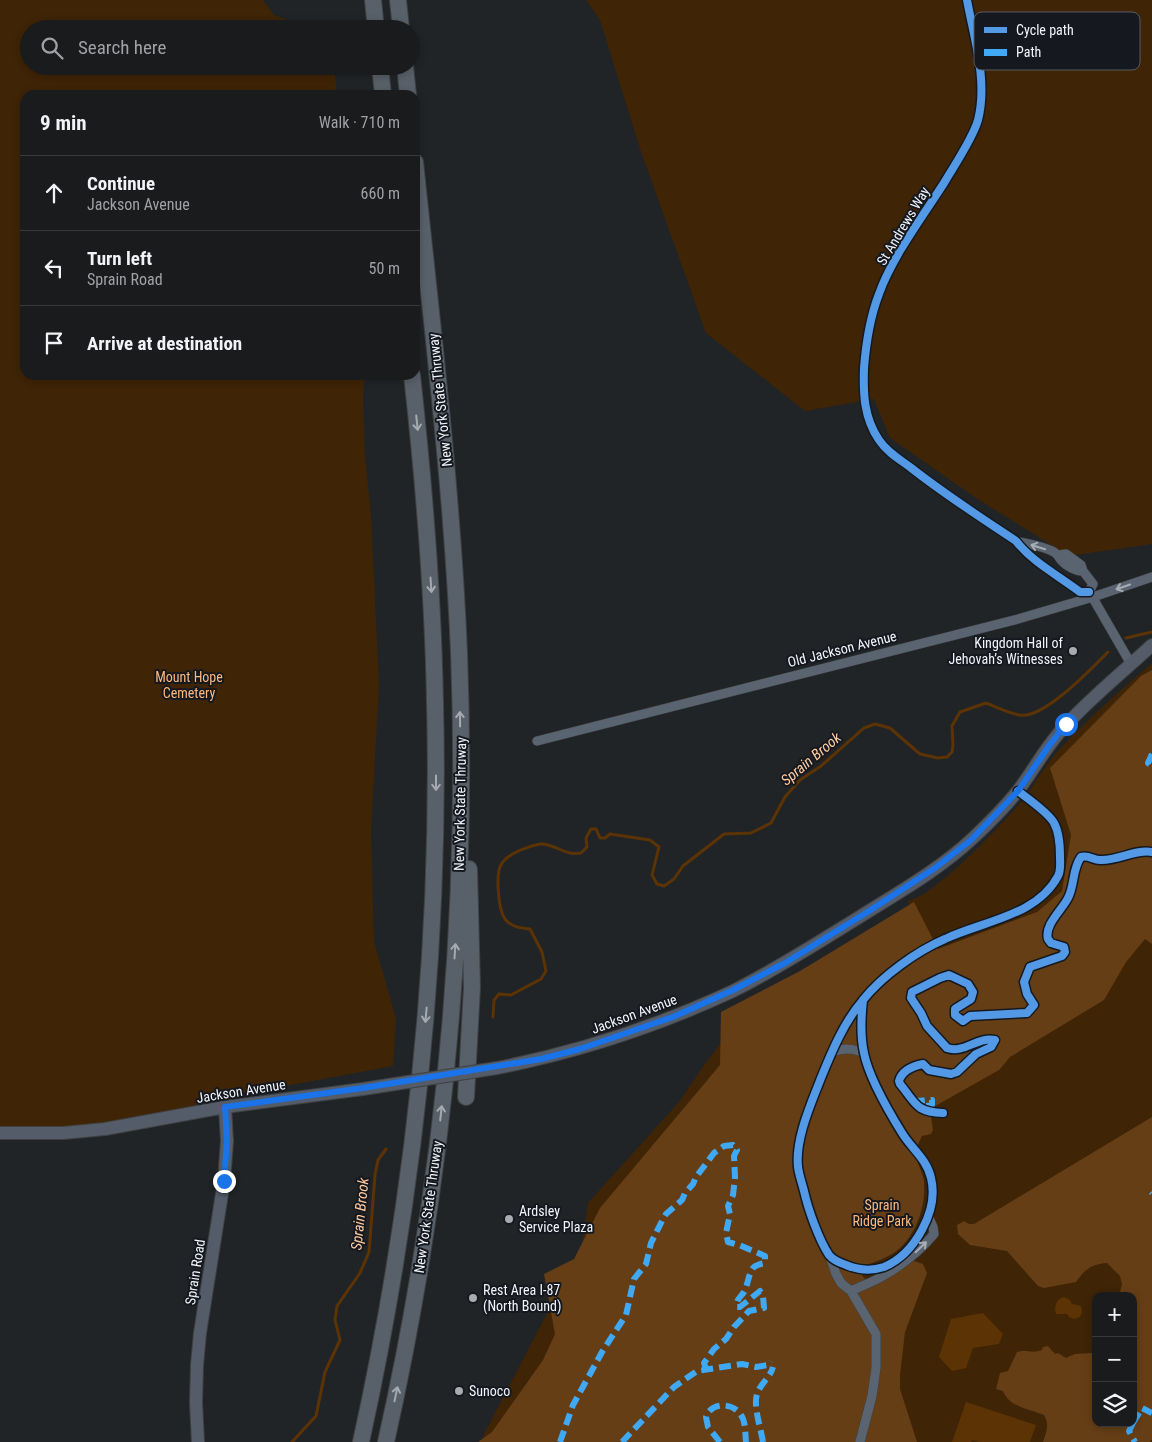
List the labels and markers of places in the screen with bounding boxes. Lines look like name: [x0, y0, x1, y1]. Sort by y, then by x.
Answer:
place label: Kingdom Hall of Jehovah’s Witnesses: [949, 635, 1064, 667]
marker: Kingdom Hall of Jehovah’s Witnesses: [1067, 645, 1079, 657]
place label: Ardsley Service Plaza: [519, 1203, 593, 1235]
marker: Ardsley Service Plaza: [503, 1213, 515, 1225]
place label: Rest Area I-87 (North Bound): [483, 1282, 561, 1315]
marker: Rest Area I-87 (North Bound): [467, 1292, 479, 1304]
place label: Sunoco: [469, 1383, 510, 1399]
marker: Sunoco: [453, 1385, 465, 1397]

